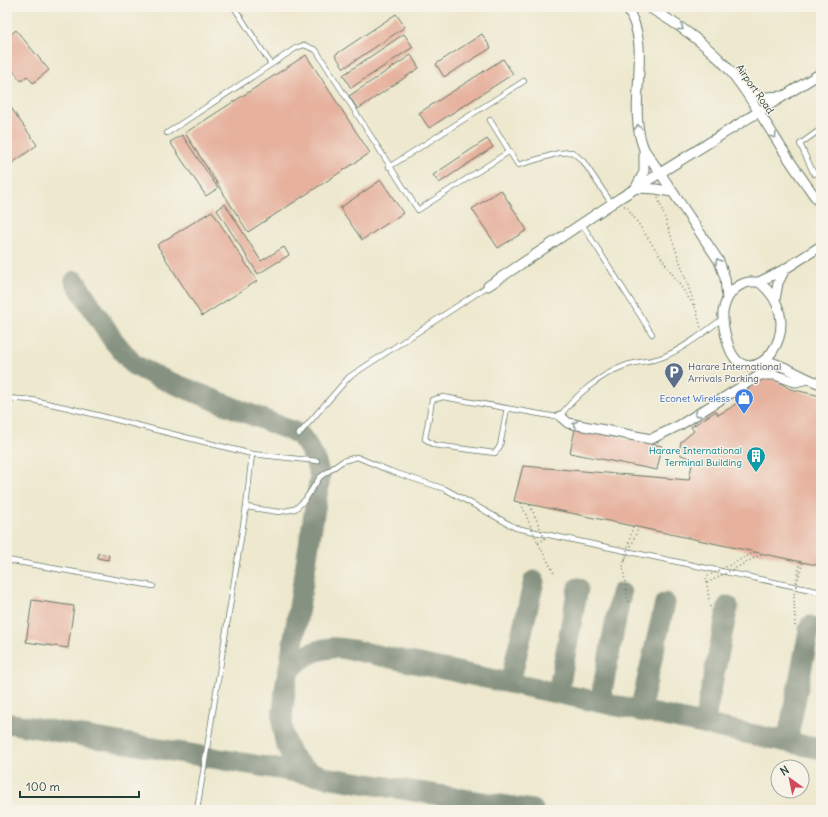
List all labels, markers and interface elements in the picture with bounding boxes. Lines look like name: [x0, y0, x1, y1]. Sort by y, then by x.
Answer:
one-way arrow: [677, 23, 684, 30]
street label: Airport Road: [733, 62, 777, 116]
one-way arrow: [634, 124, 643, 130]
one-way arrow: [769, 132, 777, 139]
one-way arrow: [716, 258, 723, 265]
place label: Harare International Arrivals Parking: [688, 360, 781, 385]
parking icon: Harare International Arrivals Parking: [663, 361, 685, 389]
shop icon: Econet Wireless: [733, 387, 755, 415]
place label: Econet Wireless: [660, 392, 730, 405]
one-way arrow: [694, 409, 701, 417]
one-way arrow: [572, 420, 578, 429]
place label: Harare International Terminal Building: [649, 444, 742, 469]
building icon: Harare International Terminal Building: [745, 445, 767, 473]
north arrow: [770, 759, 810, 799]
text: N: [778, 763, 792, 779]
scale bar: [20, 773, 139, 799]
text: 100 m: [26, 779, 60, 794]

